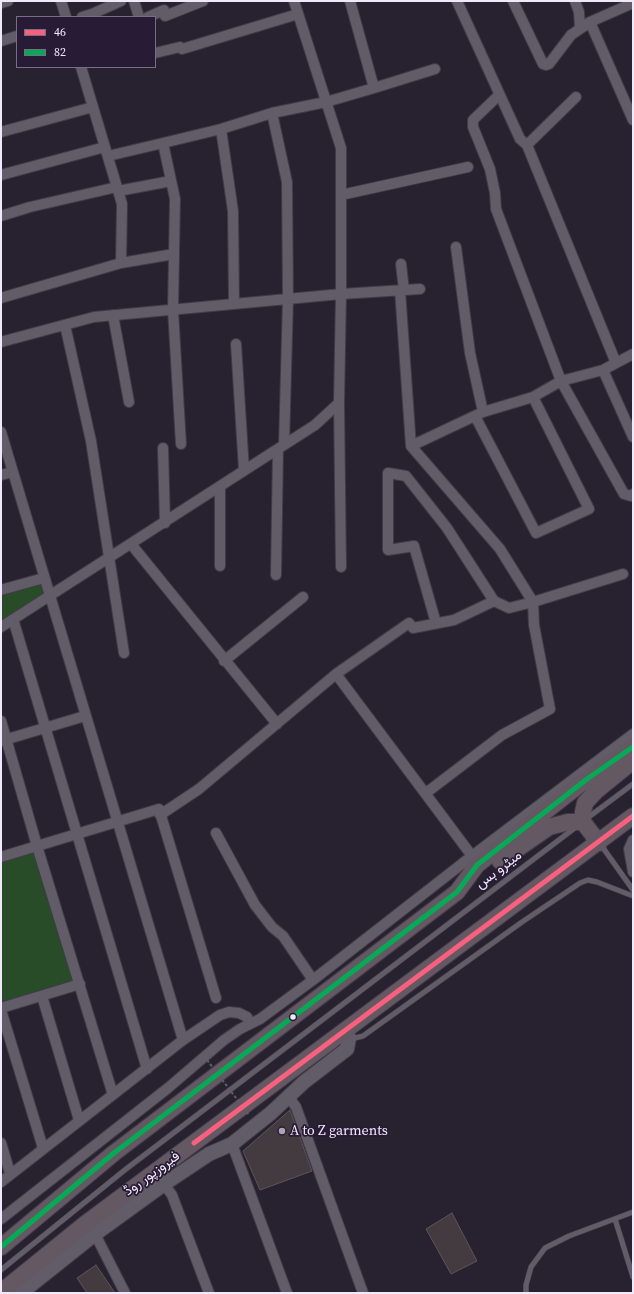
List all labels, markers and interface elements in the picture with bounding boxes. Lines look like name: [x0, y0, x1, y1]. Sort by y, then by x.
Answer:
legend: [16, 16, 156, 68]
text: 46: [54, 24, 66, 40]
text: 82: [54, 44, 66, 60]
street label: میٹرو بس: [473, 847, 525, 893]
unlabelled marker: [288, 1012, 298, 1022]
place label: A to Z garments: [290, 1123, 388, 1139]
marker: A to Z garments: [277, 1126, 287, 1136]
street label: فیروزپور روڈ: [121, 1148, 183, 1200]

